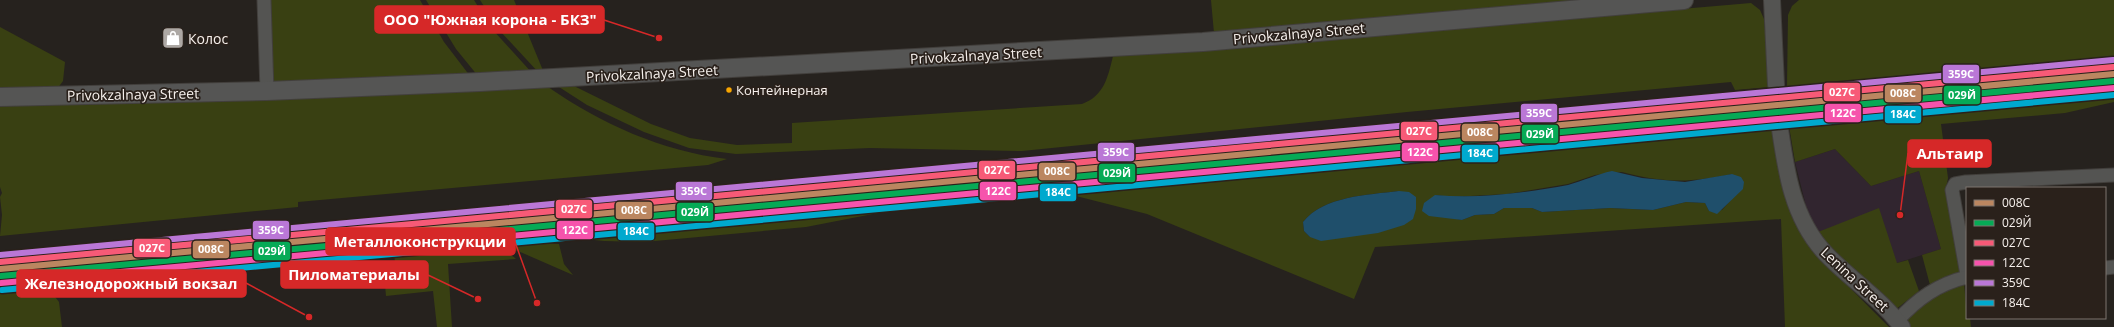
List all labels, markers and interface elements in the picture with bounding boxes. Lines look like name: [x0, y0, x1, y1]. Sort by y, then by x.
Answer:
callout: ООО "Южная корона - БКЗ": [375, 6, 604, 33]
text: ООО "Южная корона - БКЗ": [383, 9, 597, 29]
street label: Privokzalnaya Street: [1232, 18, 1366, 48]
shop icon: Колос: [160, 25, 186, 51]
place label: Колос: [188, 29, 228, 48]
street label: Privokzalnaya Street: [909, 42, 1043, 68]
street label: Privokzalnaya Street: [585, 60, 719, 86]
line badge: 359С: [1942, 64, 1980, 84]
text: 359С: [1948, 66, 1974, 81]
place label: Контейнерная: [736, 81, 828, 99]
line badge: 027С: [1823, 82, 1861, 102]
street label: Privokzalnaya Street: [67, 83, 199, 105]
text: 027С: [1829, 84, 1855, 99]
line badge: 008С: [1884, 84, 1922, 103]
marker: Контейнерная: [724, 85, 734, 95]
text: 008С: [1890, 85, 1916, 100]
line badge: 029Й: [1943, 85, 1981, 105]
text: 029Й: [1948, 87, 1976, 102]
line badge: 359С: [1520, 103, 1558, 123]
line badge: 122С: [1824, 103, 1862, 123]
text: 359С: [1526, 105, 1552, 120]
text: 122С: [1830, 105, 1856, 120]
line badge: 184С: [1884, 105, 1922, 124]
text: 184С: [1890, 106, 1916, 121]
line badge: 027С: [1400, 121, 1438, 141]
text: 027С: [1406, 123, 1432, 138]
line badge: 008С: [1461, 123, 1499, 142]
text: 008С: [1467, 124, 1493, 139]
line badge: 029Й: [1521, 124, 1559, 144]
text: 029Й: [1526, 126, 1554, 141]
callout: Альтаир: [1908, 140, 1991, 167]
line badge: 359С: [1097, 142, 1135, 162]
line badge: 122С: [1401, 142, 1439, 162]
text: Альтаир: [1917, 143, 1983, 163]
text: 359С: [1103, 144, 1129, 159]
text: 122С: [1407, 144, 1433, 159]
line badge: 184С: [1461, 144, 1499, 163]
text: 184С: [1467, 145, 1493, 160]
line badge: 027С: [978, 160, 1016, 180]
text: 027С: [984, 162, 1010, 177]
line badge: 008С: [1038, 162, 1076, 181]
text: 008С: [1044, 163, 1070, 178]
line badge: 029Й: [1098, 163, 1136, 183]
text: 029Й: [1103, 165, 1131, 180]
line badge: 359С: [675, 181, 713, 201]
line badge: 122С: [979, 181, 1017, 201]
text: 359С: [681, 183, 707, 198]
text: 122С: [985, 183, 1011, 198]
line badge: 184С: [1039, 183, 1077, 202]
text: 184С: [1045, 184, 1071, 199]
legend: [1966, 187, 2106, 319]
text: 008С: [2002, 194, 2031, 211]
line badge: 027С: [555, 199, 593, 219]
text: 027С: [561, 201, 587, 216]
line badge: 008С: [615, 201, 653, 220]
text: 008С: [621, 202, 647, 217]
line badge: 029Й: [676, 202, 714, 222]
text: 029Й: [681, 204, 709, 219]
text: 029Й: [2002, 214, 2032, 231]
line badge: 359С: [252, 220, 290, 240]
line badge: 122С: [556, 220, 594, 240]
text: 359С: [258, 222, 284, 237]
text: 122С: [562, 222, 588, 237]
line badge: 184С: [617, 222, 655, 241]
text: 184С: [623, 223, 649, 238]
callout: Металлоконструкции: [326, 228, 515, 255]
text: Металлоконструкции: [334, 231, 506, 251]
text: 027С: [2002, 234, 2031, 251]
line badge: 027С: [133, 238, 171, 258]
text: 027С: [139, 240, 165, 255]
line badge: 008С: [192, 240, 230, 259]
text: 008С: [198, 241, 224, 256]
line badge: 029Й: [253, 241, 291, 261]
text: 029Й: [258, 243, 286, 258]
street label: Lenina Street: [1817, 243, 1893, 315]
text: 122С: [2002, 254, 2031, 271]
callout: Пиломатериалы: [281, 261, 428, 288]
text: Пиломатериалы: [288, 264, 420, 284]
callout: Железнодорожный вокзал: [17, 270, 246, 297]
text: Железнодорожный вокзал: [25, 273, 237, 293]
text: 359С: [2002, 274, 2031, 291]
text: 184С: [2002, 294, 2031, 311]

